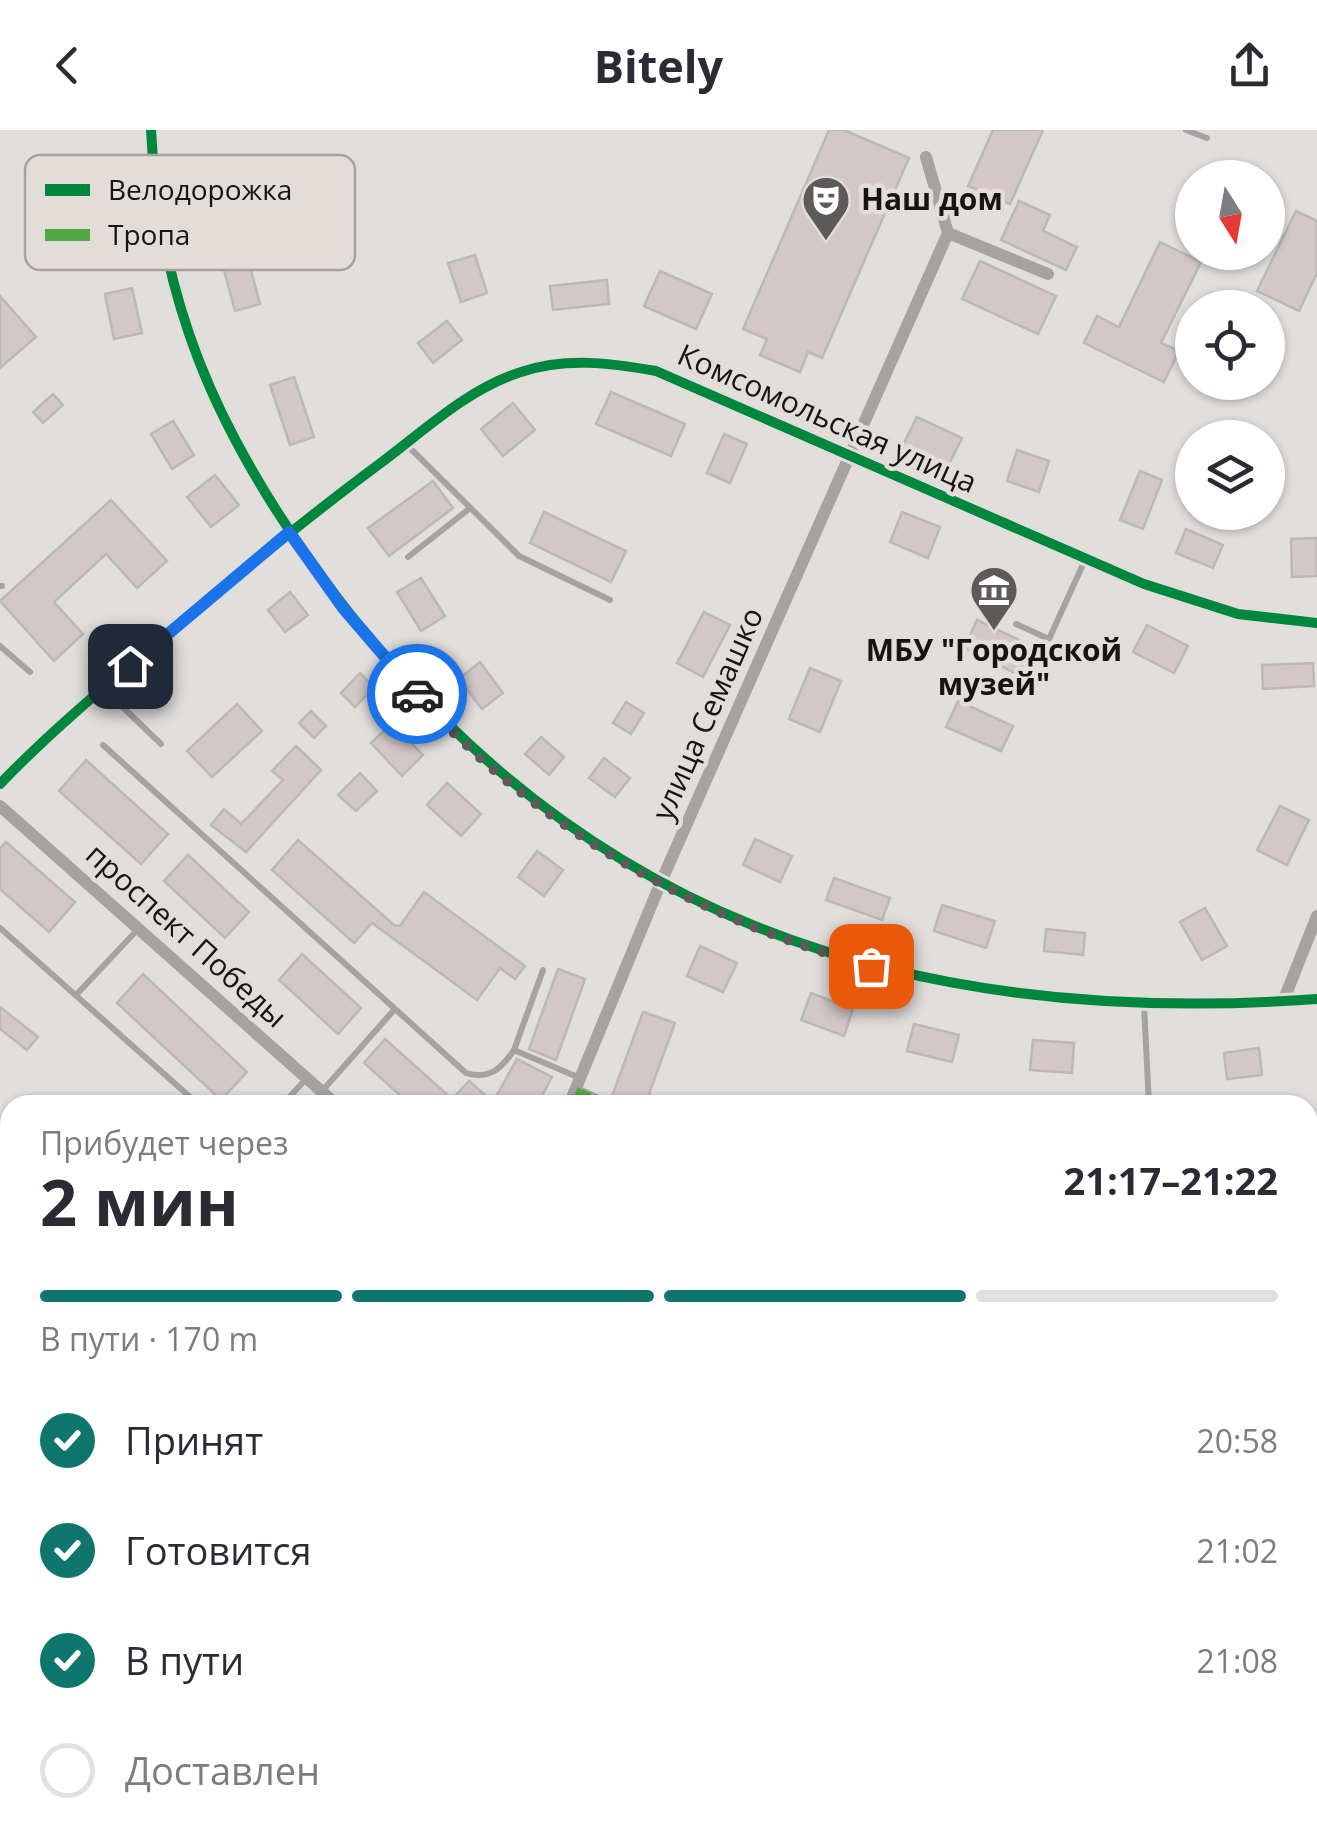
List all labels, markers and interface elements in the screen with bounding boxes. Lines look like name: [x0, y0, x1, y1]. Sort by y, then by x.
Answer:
text: Bitely: [594, 35, 723, 96]
icon: back: [40, 38, 95, 93]
icon: share: [1222, 38, 1277, 93]
legend: [25, 155, 355, 270]
north arrow: [1175, 160, 1285, 270]
map controls: [1175, 160, 1285, 530]
text: Велодорожка: [108, 170, 292, 208]
theatre icon: Наш дом: [800, 174, 852, 242]
place label: Наш дом: [861, 178, 1003, 219]
text: Тропа: [108, 215, 190, 253]
button: locate: [1175, 290, 1285, 400]
street label: Комсомольская улица: [672, 333, 984, 502]
button: layers: [1175, 420, 1285, 530]
museum icon: МБУ "Городской музей": [968, 564, 1020, 632]
street label: улица Семашко: [641, 600, 772, 826]
pin: [88, 624, 173, 709]
place label: МБУ "Городской музей": [866, 629, 1122, 704]
icon: home: [103, 639, 158, 694]
courier: [367, 644, 467, 744]
icon: car: [390, 667, 445, 722]
street label: проспект Победы: [78, 834, 296, 1036]
pin: [829, 924, 914, 1009]
icon: bag: [844, 939, 899, 994]
text: Прибудет через: [40, 1121, 288, 1164]
text: 21:17–21:22: [1064, 1154, 1278, 1206]
text: 2 мин: [40, 1157, 239, 1245]
text: В пути · 170 m: [40, 1317, 258, 1360]
icon: check: [40, 1413, 95, 1468]
text: Принят: [125, 1414, 263, 1466]
text: 20:58: [1196, 1419, 1278, 1462]
icon: check: [40, 1523, 95, 1578]
text: Готовится: [125, 1524, 311, 1576]
text: 21:02: [1196, 1529, 1278, 1572]
icon: check: [40, 1633, 95, 1688]
text: В пути: [125, 1634, 244, 1686]
text: 21:08: [1196, 1639, 1278, 1682]
text: Доставлен: [125, 1744, 320, 1796]

